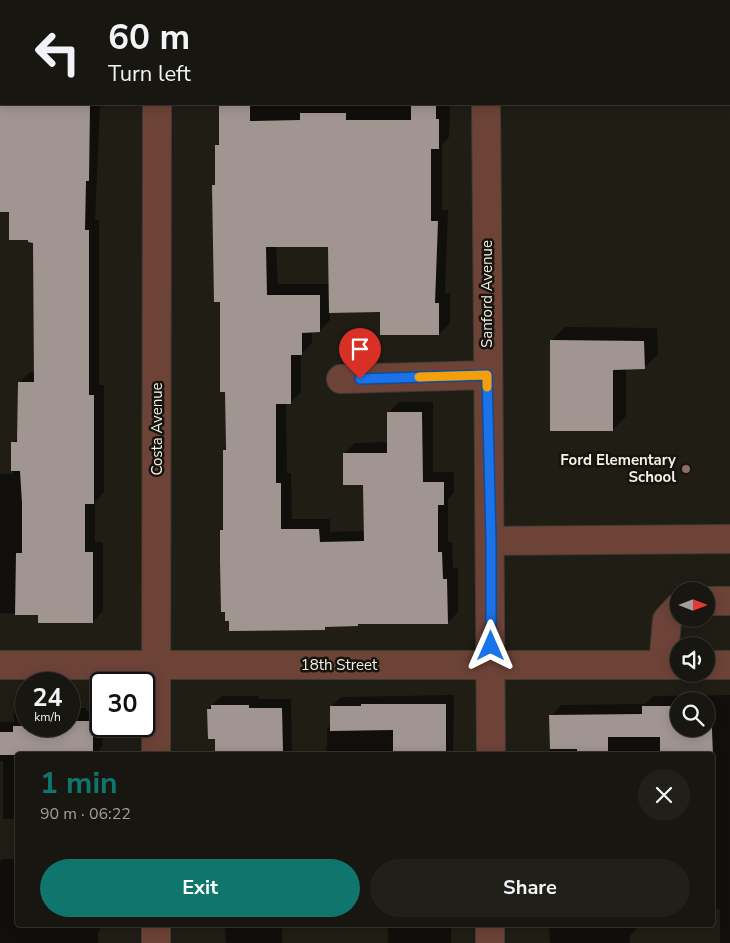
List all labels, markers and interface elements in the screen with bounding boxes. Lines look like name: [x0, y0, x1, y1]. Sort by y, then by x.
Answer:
text: 60 m: [108, 14, 190, 61]
icon: left: [25, 20, 90, 85]
text: Turn left: [108, 59, 191, 89]
street label: Sanford Avenue: [477, 240, 497, 348]
pin: [339, 328, 381, 379]
icon: arrive: [346, 335, 374, 363]
street label: Costa Avenue: [147, 382, 167, 476]
place label: Ford Elementary School: [560, 450, 676, 487]
marker: Ford Elementary School: [680, 463, 692, 475]
north arrow: [670, 582, 715, 628]
map controls: [670, 582, 715, 737]
position arrow: [464, 619, 516, 671]
button: sound: [670, 637, 715, 682]
street label: 18th Street: [301, 655, 378, 675]
speed limit sign: 30: [90, 672, 155, 737]
text: 24: [32, 681, 63, 715]
button: search: [670, 692, 715, 737]
text: km/h: [34, 709, 61, 725]
text: 1 min: [40, 763, 118, 804]
button: close: [638, 769, 690, 821]
text: 90 m · 06:22: [40, 803, 131, 825]
button: Exit: [40, 859, 360, 917]
button: Share: [370, 859, 690, 917]

